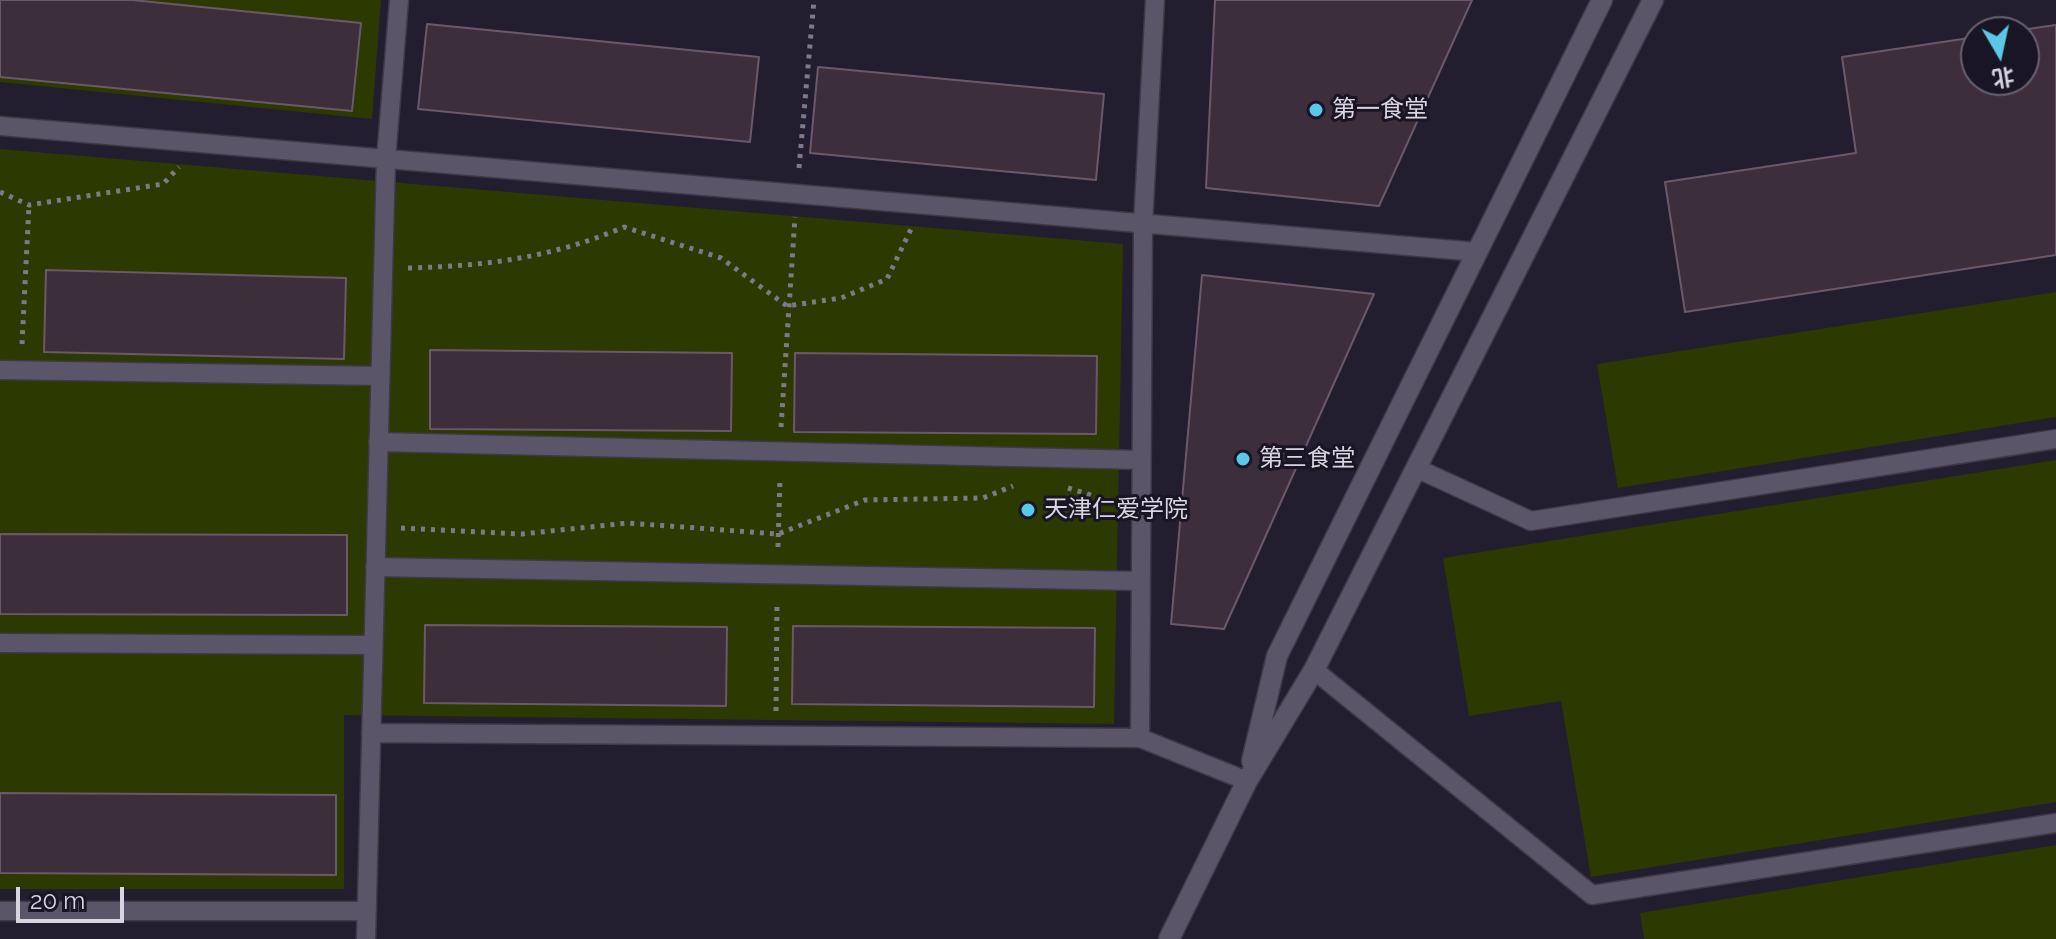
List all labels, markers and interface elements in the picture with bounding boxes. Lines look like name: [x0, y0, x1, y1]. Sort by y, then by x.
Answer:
north arrow: [1960, 16, 2040, 96]
text: 北: [1991, 63, 2016, 92]
place label: 第一食堂: [1332, 96, 1428, 124]
marker: 第一食堂: [1307, 101, 1325, 119]
place label: 第三食堂: [1259, 445, 1355, 473]
marker: 第三食堂: [1234, 450, 1252, 468]
place label: 天津仁爱学院: [1044, 496, 1188, 524]
marker: 天津仁爱学院: [1019, 501, 1037, 519]
scale bar: [20, 871, 128, 921]
text: 20 m: [30, 886, 85, 915]

